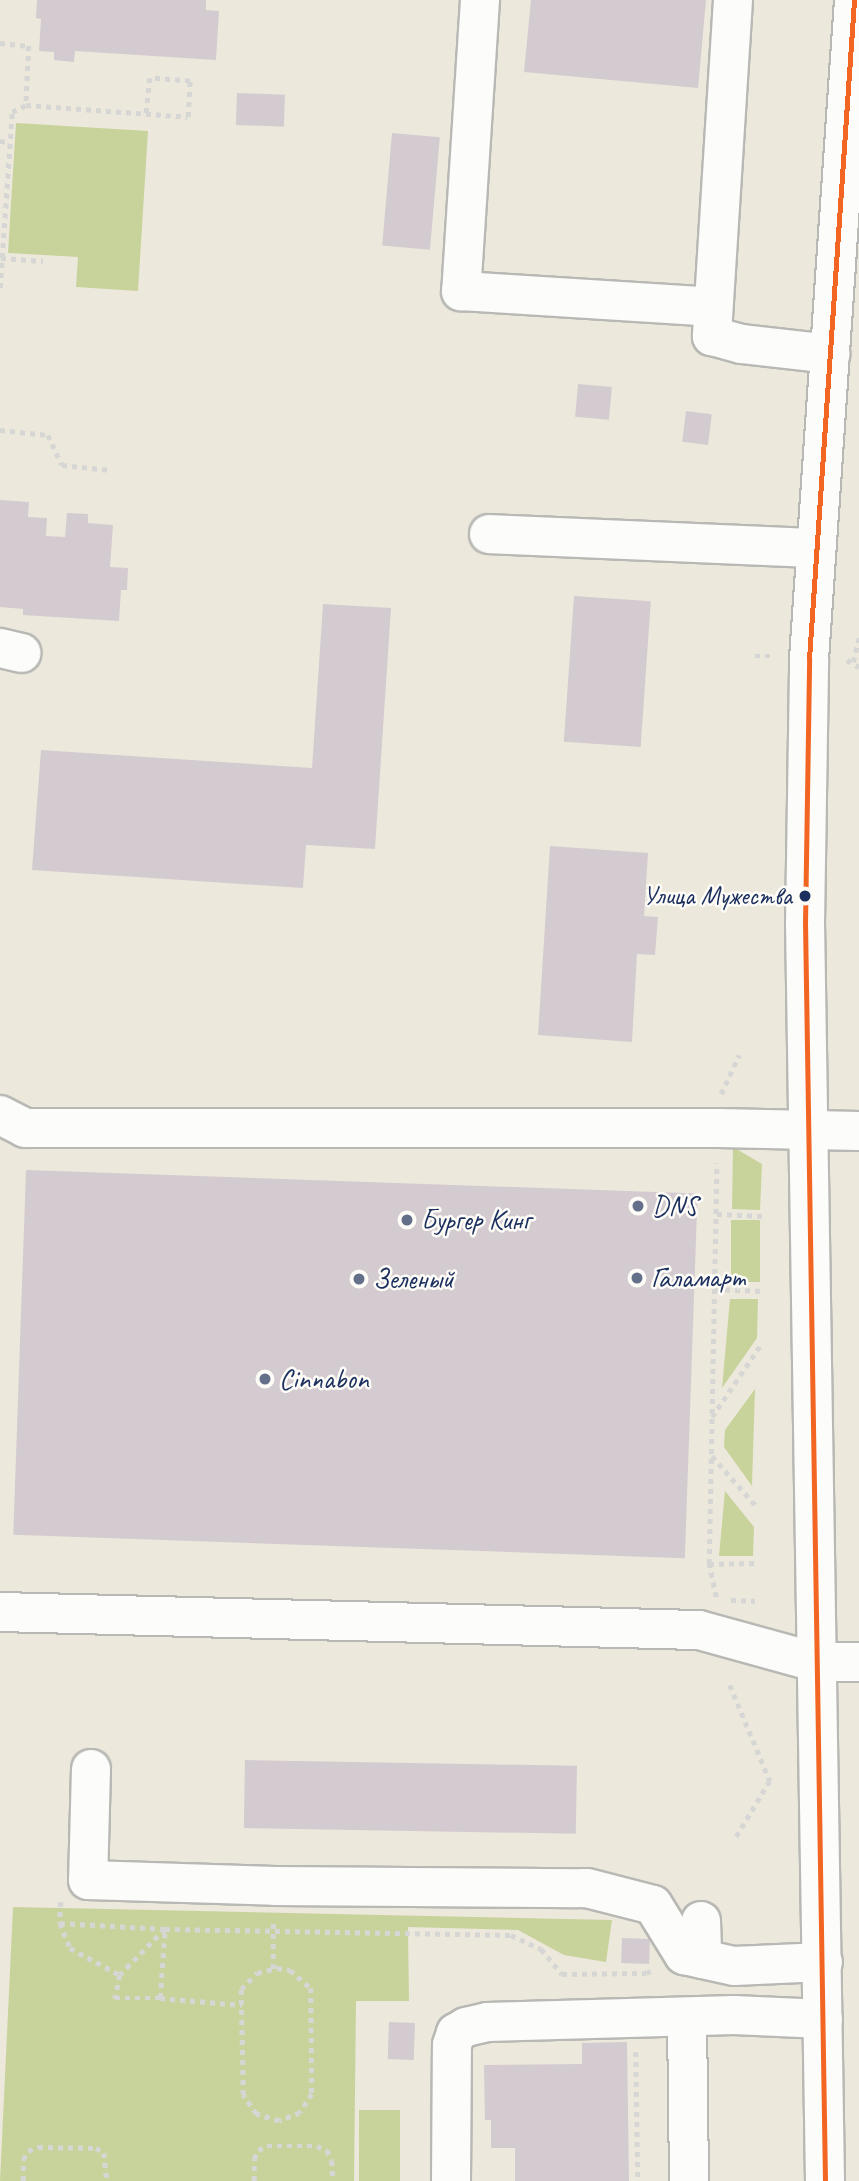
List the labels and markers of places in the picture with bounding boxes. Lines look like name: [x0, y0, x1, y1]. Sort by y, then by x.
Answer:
place label: Улица Мужества: [642, 880, 792, 912]
marker: Улица Мужества: [798, 889, 812, 903]
place label: DNS: [652, 1189, 698, 1223]
marker: DNS: [630, 1198, 646, 1214]
place label: Бургер Кинг: [421, 1203, 531, 1237]
marker: Бургер Кинг: [399, 1212, 415, 1228]
place label: Галамарт: [651, 1261, 745, 1295]
place label: Зеленый: [373, 1262, 454, 1296]
marker: Галамарт: [629, 1270, 645, 1286]
marker: Зеленый: [351, 1271, 367, 1287]
place label: Cinnabon: [279, 1362, 369, 1396]
marker: Cinnabon: [257, 1371, 273, 1387]

